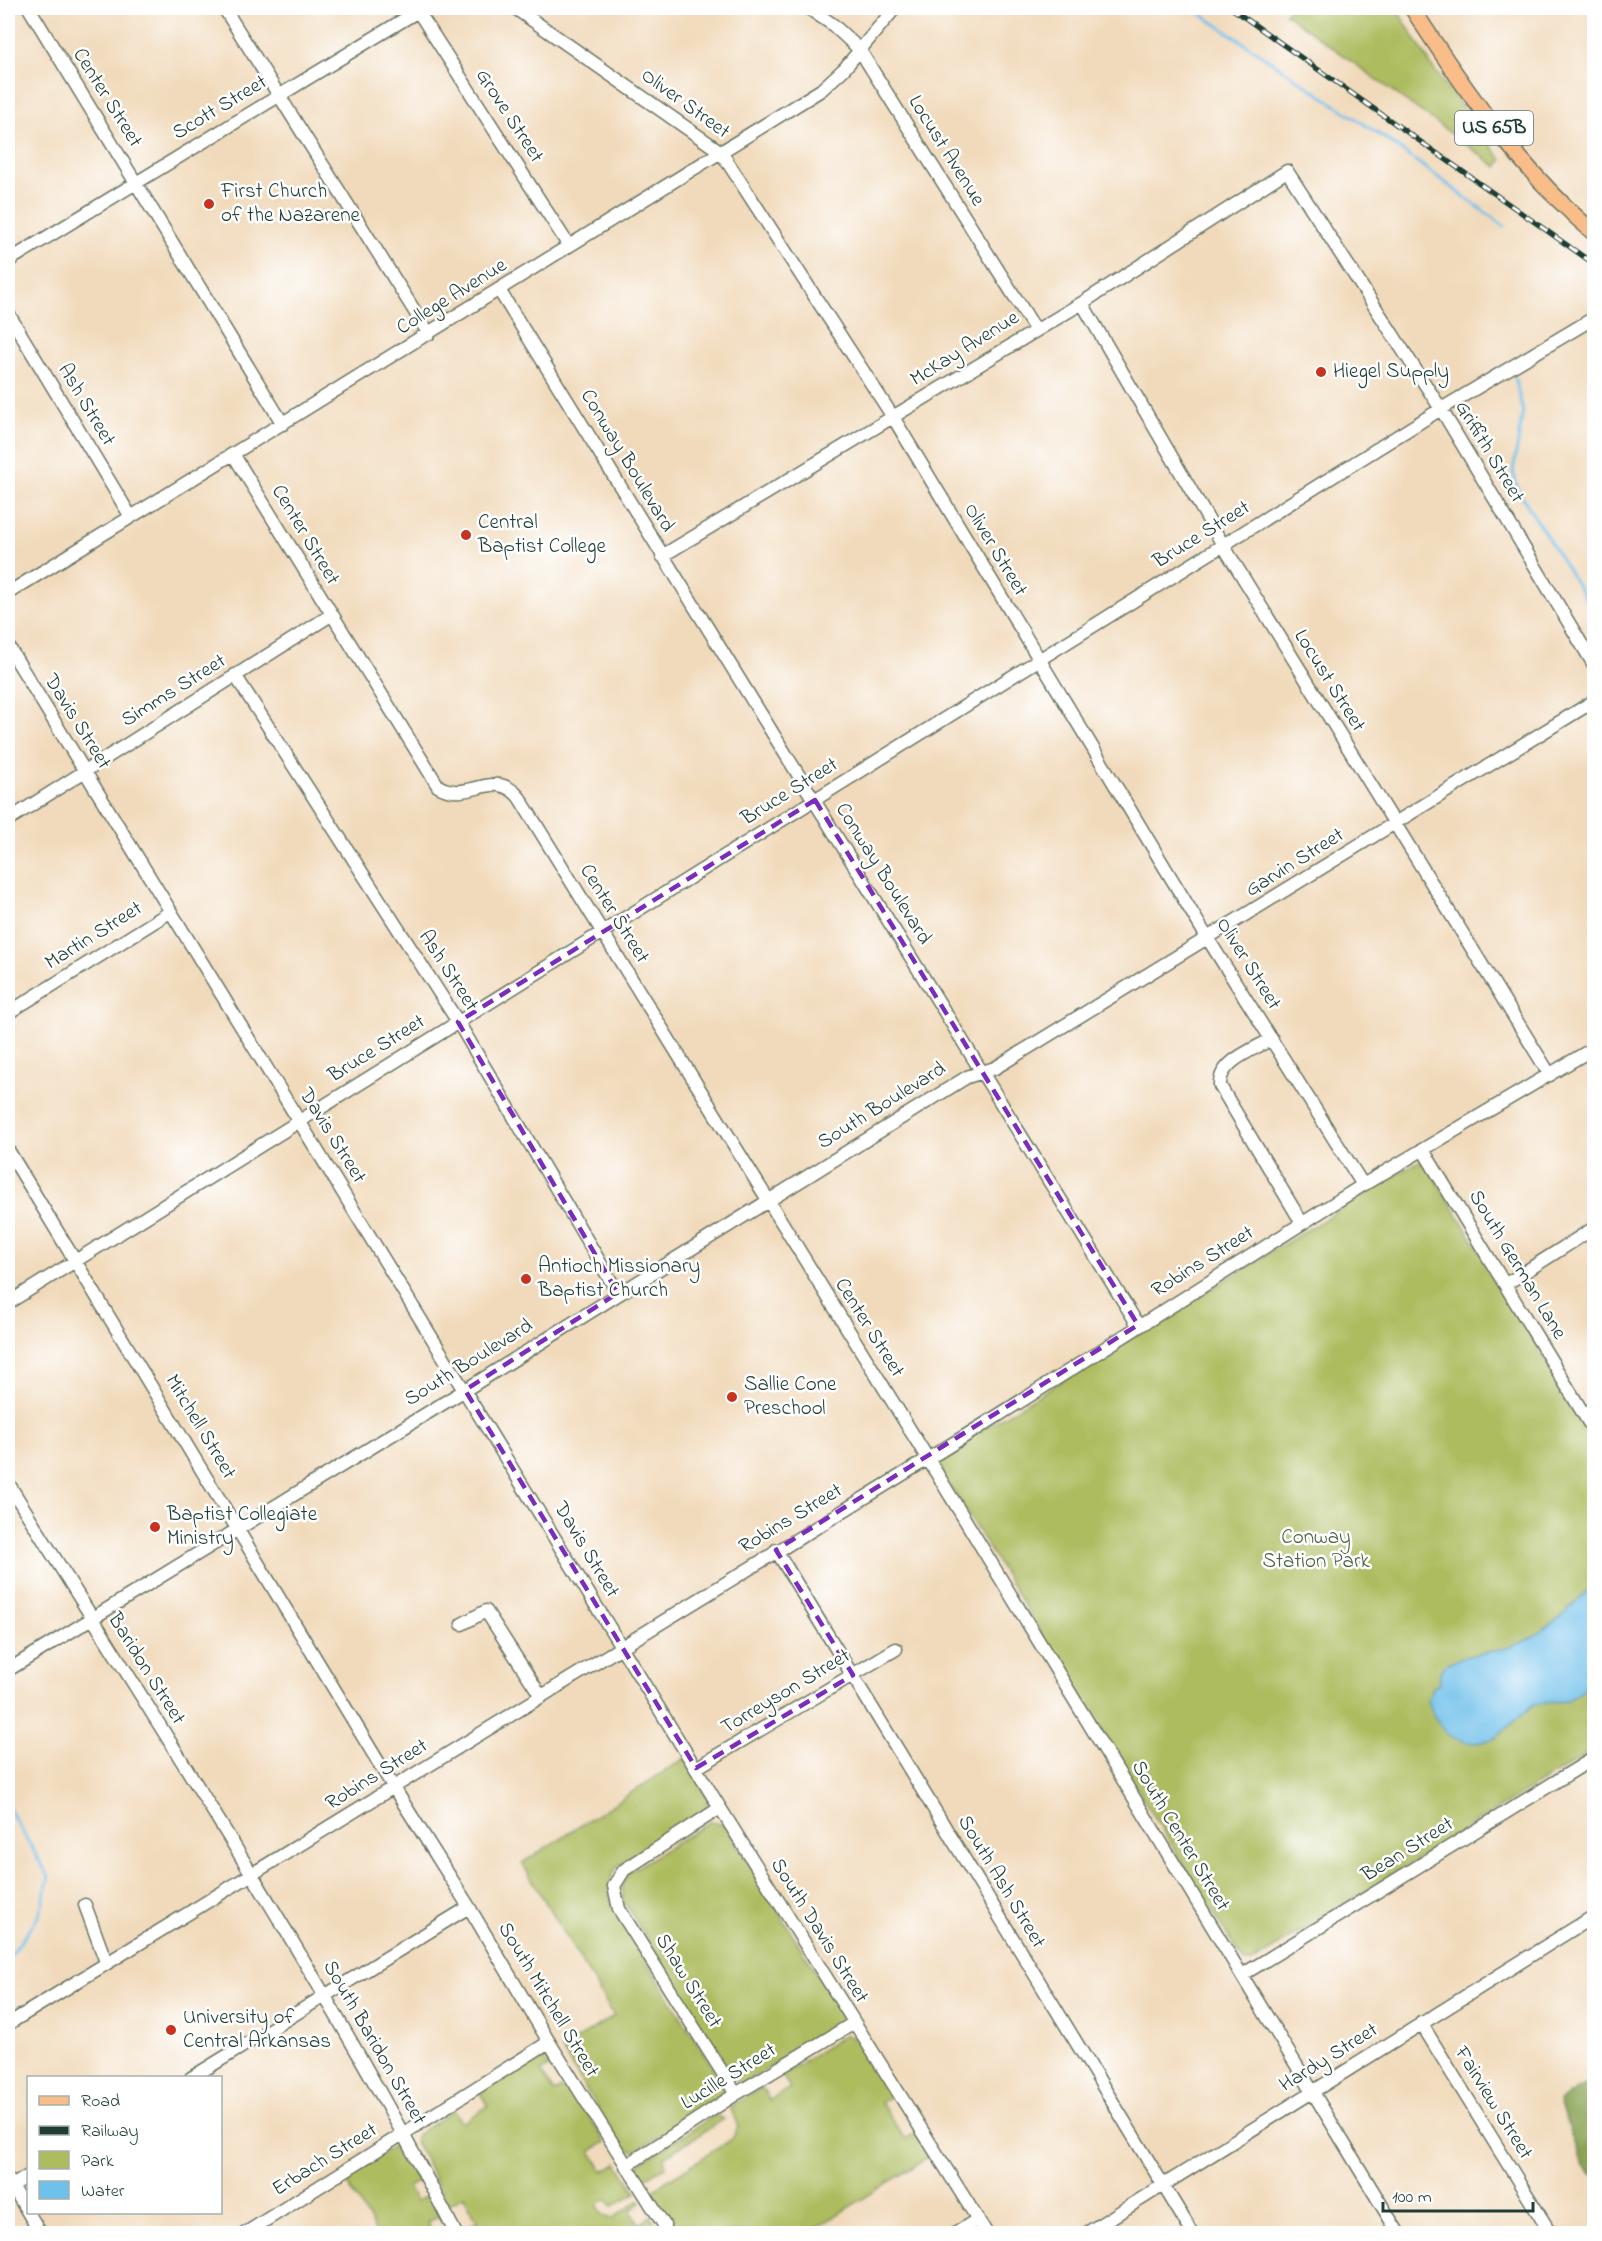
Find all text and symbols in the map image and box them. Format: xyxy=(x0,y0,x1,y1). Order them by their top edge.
street label: Center Street xyxy=(64,42,150,154)
street label: Oliver Street xyxy=(634,61,736,147)
street label: Grove Street xyxy=(467,63,551,169)
street label: Scott Street xyxy=(167,68,273,148)
street label: Locust Avenue xyxy=(900,90,992,213)
road number: US 65B xyxy=(1455,111,1533,145)
place label: First Church of the Nazarene xyxy=(220,177,361,231)
marker: First Church of the Nazarene xyxy=(202,197,216,211)
street label: College Avenue xyxy=(391,251,515,345)
street label: McKay Avenue xyxy=(905,303,1027,396)
place label: Hiegel Supply xyxy=(1333,357,1449,389)
street label: Ash Street xyxy=(50,358,122,452)
marker: Hiegel Supply xyxy=(1314,365,1328,379)
street label: Conway Boulevard xyxy=(571,384,682,540)
street label: Griffith Street xyxy=(1447,395,1531,509)
street label: Center Street xyxy=(263,479,347,591)
street label: Bruce Street xyxy=(1147,493,1256,577)
street label: Oliver Street xyxy=(955,498,1035,602)
place label: Central Baptist College xyxy=(477,508,606,564)
marker: Central Baptist College xyxy=(459,528,473,542)
street label: Locust Street xyxy=(1286,624,1372,738)
street label: Simms Street xyxy=(116,647,232,735)
street label: Davis Street xyxy=(35,668,118,776)
street label: Bruce Street xyxy=(735,750,844,834)
street label: Conway Boulevard xyxy=(826,797,939,952)
street label: Garvin Street xyxy=(1240,821,1350,905)
street label: Center Street xyxy=(571,858,657,970)
street label: Martin Street xyxy=(39,894,149,978)
street label: Oliver Street xyxy=(1208,912,1288,1016)
street label: Ash Street xyxy=(410,924,486,1018)
street label: Bruce Street xyxy=(322,1007,431,1091)
street label: South Boulevard xyxy=(812,1054,952,1157)
street label: Davis Street xyxy=(290,1082,373,1190)
street label: South German Lane xyxy=(1460,1184,1574,1346)
street label: Robins Street xyxy=(1146,1219,1260,1305)
place label: Antioch Missionary Baptist Church xyxy=(537,1252,700,1306)
marker: Antioch Missionary Baptist Church xyxy=(519,1272,533,1286)
street label: Center Street xyxy=(826,1272,912,1384)
street label: South Boulevard xyxy=(399,1311,539,1414)
street label: Mitchell Street xyxy=(157,1369,243,1485)
place label: Sallie Cone Preschool xyxy=(744,1370,837,1424)
marker: Sallie Cone Preschool xyxy=(725,1390,739,1404)
street label: Robins Street xyxy=(734,1476,848,1562)
street label: Davis Street xyxy=(545,1495,627,1604)
place label: Baptist Collegiate Ministry xyxy=(166,1500,318,1556)
marker: Baptist Collegiate Ministry xyxy=(148,1520,162,1534)
park label: Conway Station Park xyxy=(1262,1523,1370,1577)
street label: Baridon Street xyxy=(99,1606,192,1731)
street label: Torreyson Street xyxy=(716,1641,857,1744)
street label: Robins Street xyxy=(320,1732,434,1818)
street label: South Center Street xyxy=(1123,1755,1237,1917)
street label: South Ash Street xyxy=(949,1810,1053,1954)
street label: Bean Street xyxy=(1355,1810,1460,1891)
street label: South Davis Street xyxy=(762,1853,876,2009)
street label: South Mitchell Street xyxy=(490,1917,606,2083)
street label: Shaw Street xyxy=(647,1928,729,2034)
street label: South Baridon Street xyxy=(315,1955,433,2131)
place label: University of Central Arkansas xyxy=(183,2003,331,2057)
street label: Hardy Street xyxy=(1274,2016,1385,2102)
marker: University of Central Arkansas xyxy=(164,2023,178,2037)
street label: Lucille Street xyxy=(675,2036,783,2118)
street label: Fairview Street xyxy=(1446,2040,1540,2165)
legend xyxy=(27,2076,222,2214)
text: Road xyxy=(81,2089,120,2115)
street label: Erbach Street xyxy=(267,2116,383,2204)
text: Railway xyxy=(81,2119,138,2145)
text: Park xyxy=(81,2149,114,2175)
scale bar xyxy=(1383,2175,1533,2213)
text: Water xyxy=(81,2179,125,2205)
text: 100 m xyxy=(1392,2185,1432,2211)

